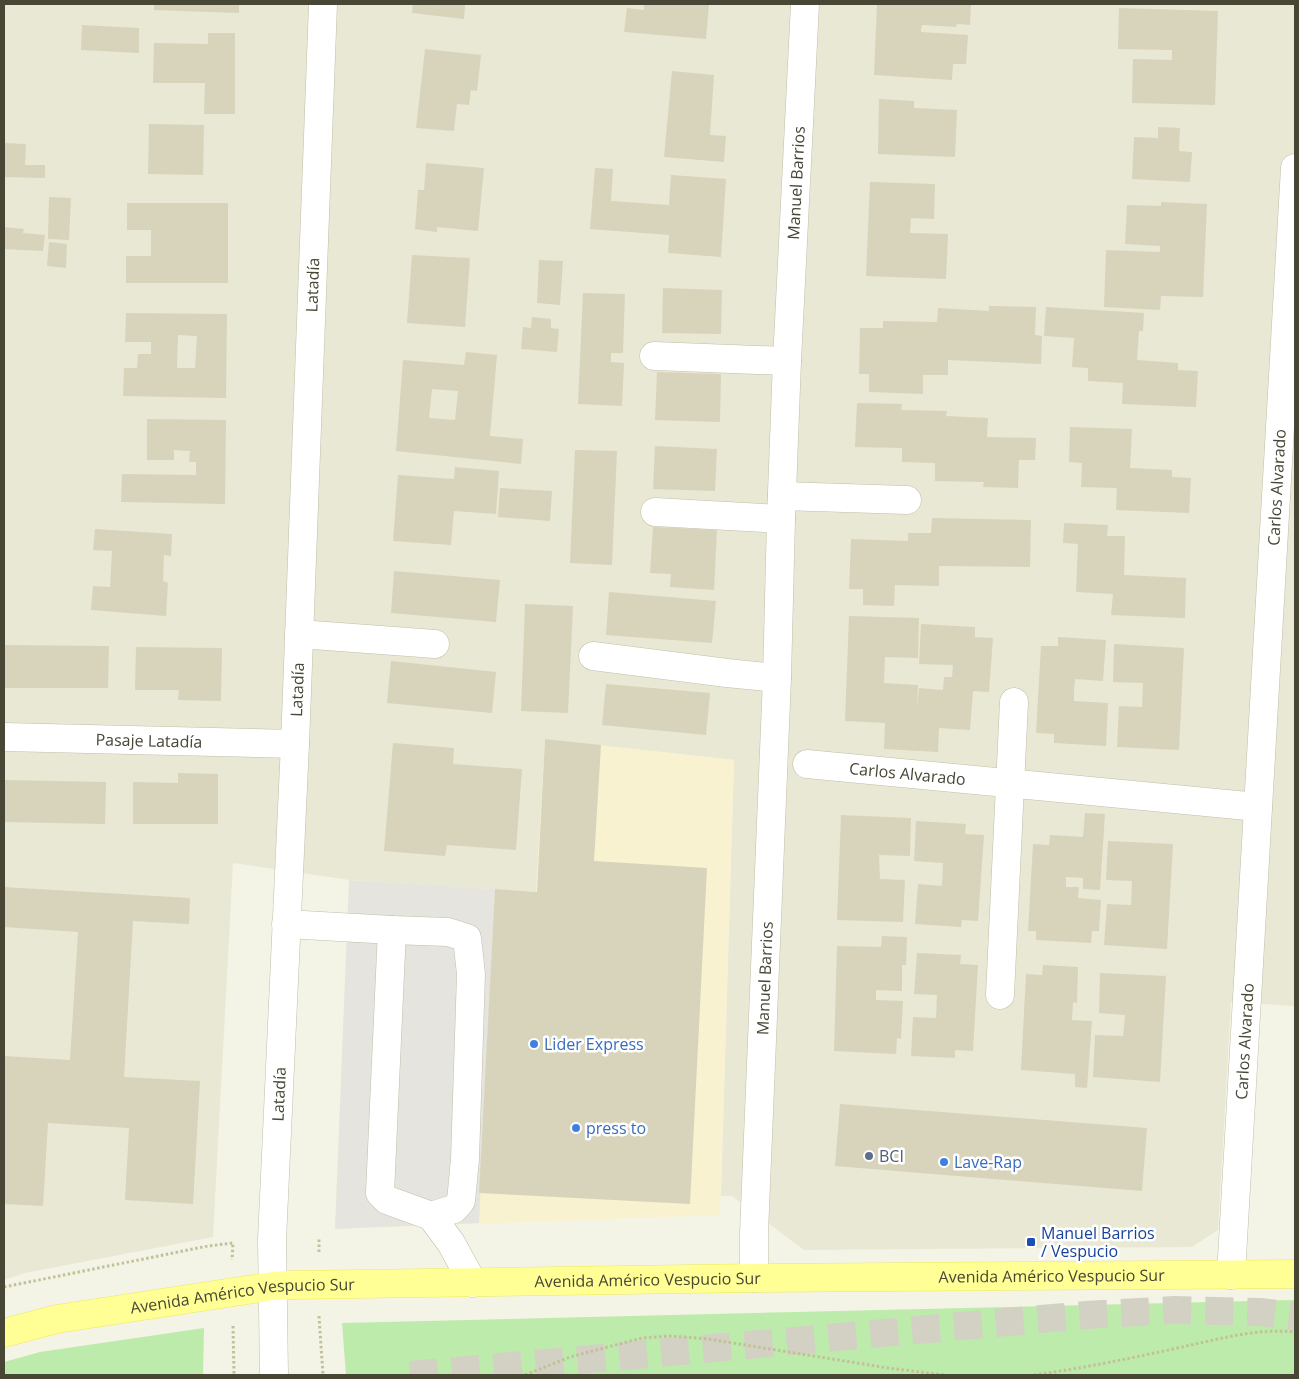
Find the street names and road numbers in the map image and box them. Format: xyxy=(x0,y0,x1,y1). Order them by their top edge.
street label: Manuel Barrios xyxy=(782,126,810,240)
street label: Latadía xyxy=(300,257,324,313)
street label: Carlos Alvarado xyxy=(1262,428,1291,546)
street label: Latadía xyxy=(285,662,309,717)
street label: Pasaje Latadía xyxy=(95,728,203,753)
street label: Carlos Alvarado xyxy=(848,757,967,790)
street label: Manuel Barrios xyxy=(751,921,778,1035)
street label: Carlos Alvarado xyxy=(1230,982,1259,1100)
street label: Latadía xyxy=(267,1066,291,1122)
street label: Avenida Américo Vespucio Sur xyxy=(938,1264,1165,1288)
street label: Avenida Américo Vespucio Sur xyxy=(534,1267,761,1292)
street label: Avenida Américo Vespucio Sur xyxy=(129,1273,355,1319)

